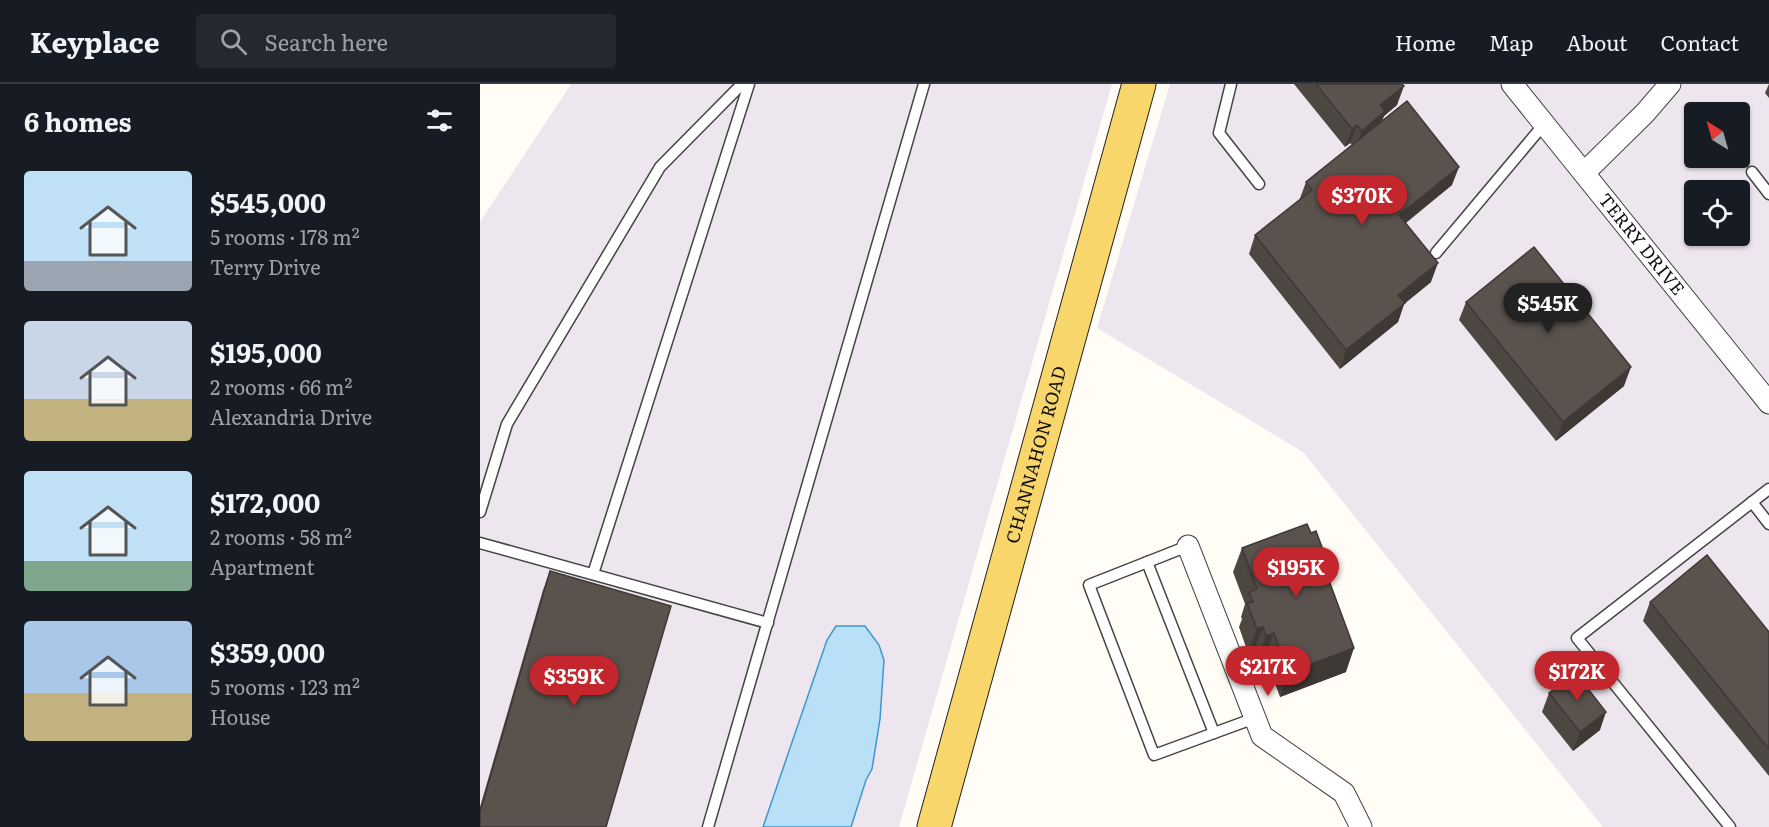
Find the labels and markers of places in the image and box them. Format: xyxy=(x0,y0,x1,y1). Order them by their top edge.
pin: $370K xyxy=(1320,175,1404,226)
pin: $545K xyxy=(1506,283,1590,334)
pin: $195K xyxy=(1254,547,1338,598)
pin: $217K xyxy=(1226,646,1310,697)
pin: $172K xyxy=(1535,651,1619,702)
pin: $359K xyxy=(532,656,616,707)

